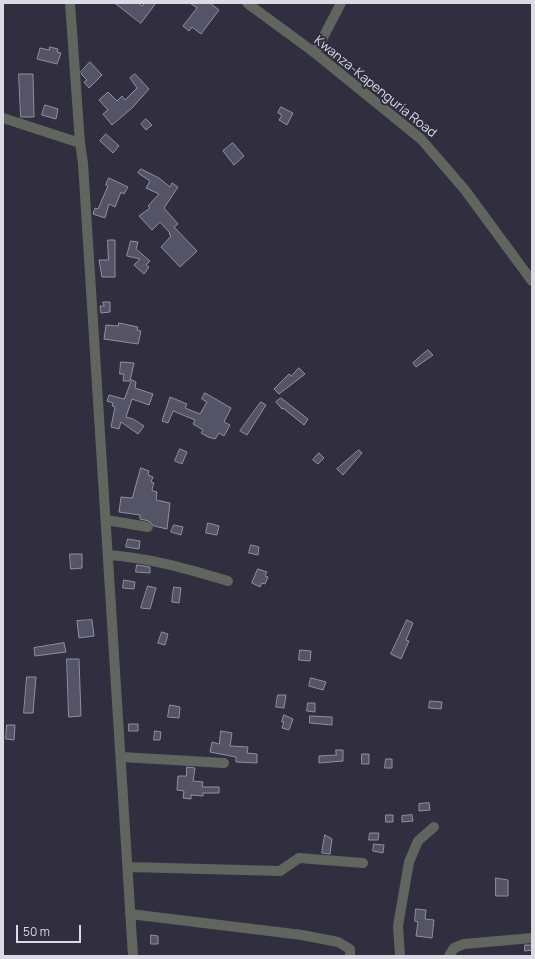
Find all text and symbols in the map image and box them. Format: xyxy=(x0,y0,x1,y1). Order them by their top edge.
street label: Kwanza-Kapenguria Road xyxy=(311,33,439,141)
scale bar xyxy=(18,917,83,943)
text: 50 m xyxy=(23,923,50,940)

